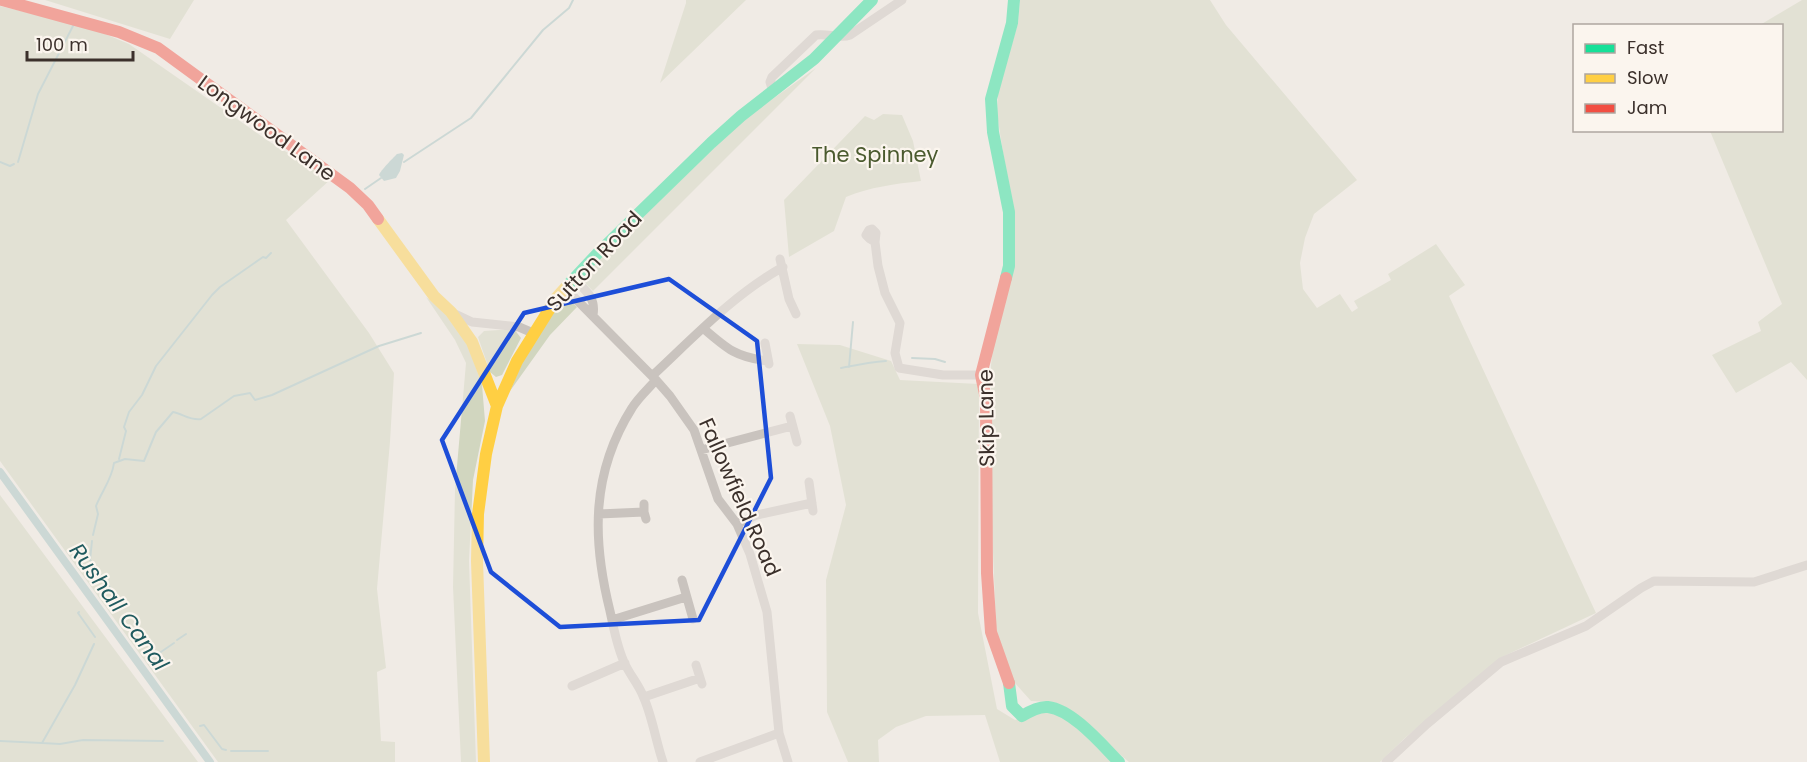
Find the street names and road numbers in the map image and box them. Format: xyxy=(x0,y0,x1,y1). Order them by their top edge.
street label: Longwood Lane xyxy=(192,68,342,188)
street label: Sutton Road xyxy=(540,204,648,318)
street label: Skip Lane xyxy=(971,369,1001,467)
street label: Fallowfield Road xyxy=(692,413,788,581)

